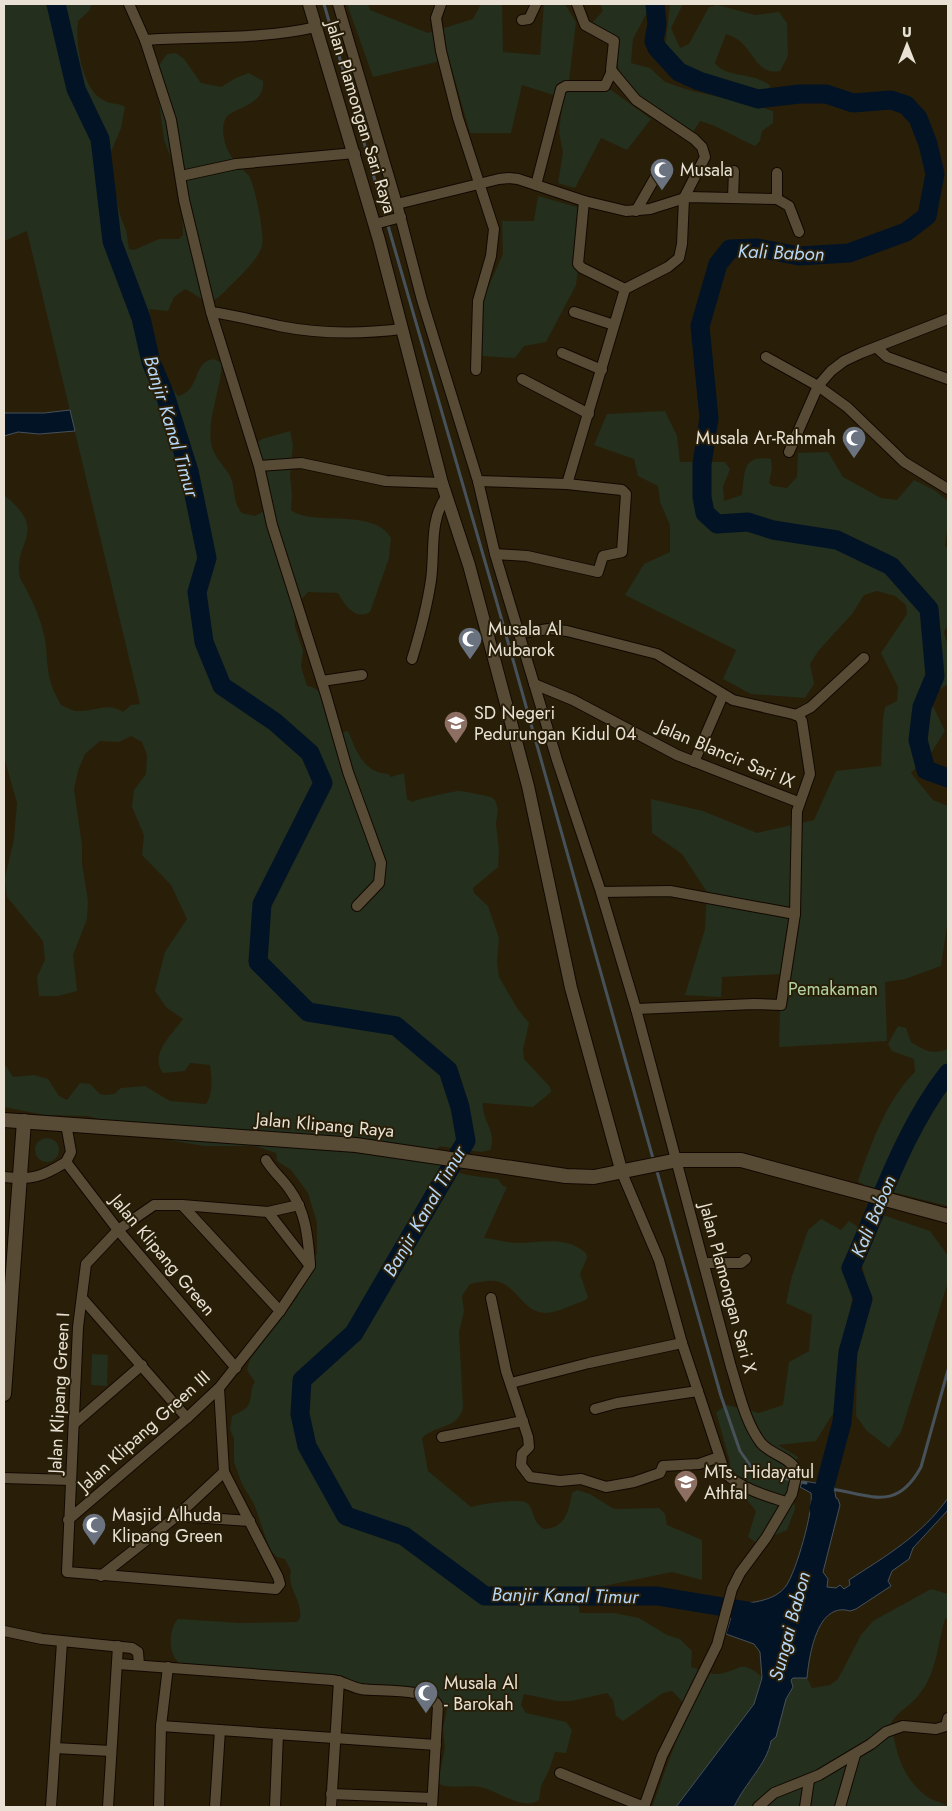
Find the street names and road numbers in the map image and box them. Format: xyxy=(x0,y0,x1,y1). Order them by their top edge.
street label: Jalan Plamongan Sari Raya xyxy=(319,15,403,217)
street label: Jalan Blancir Sari IX xyxy=(651,713,799,795)
street label: Jalan Klipang Raya xyxy=(253,1106,395,1144)
street label: Jalan Klipang Green xyxy=(103,1187,222,1321)
street label: Jalan Plamongan Sari X xyxy=(692,1198,763,1376)
street label: Jalan Klipang Green I xyxy=(42,1312,76,1476)
street label: Jalan Klipang Green III xyxy=(71,1364,216,1499)

